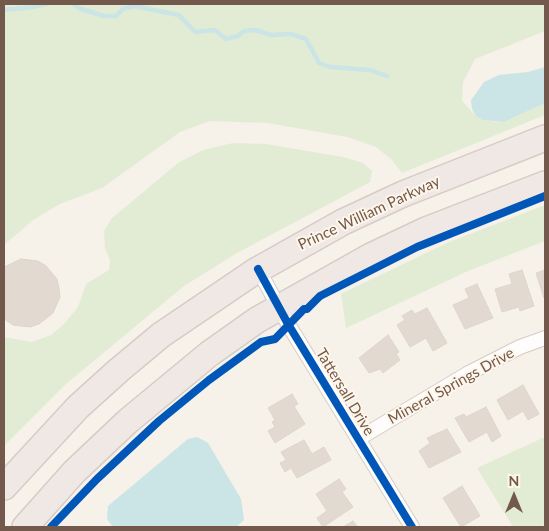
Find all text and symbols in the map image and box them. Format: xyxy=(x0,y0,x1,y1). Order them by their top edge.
street label: Prince William Parkway xyxy=(295,172,443,254)
street label: Mineral Springs Drive xyxy=(385,344,517,428)
street label: Tattersall Drive xyxy=(312,345,378,439)
north arrow xyxy=(489,471,539,521)
text: N xyxy=(509,472,519,489)

